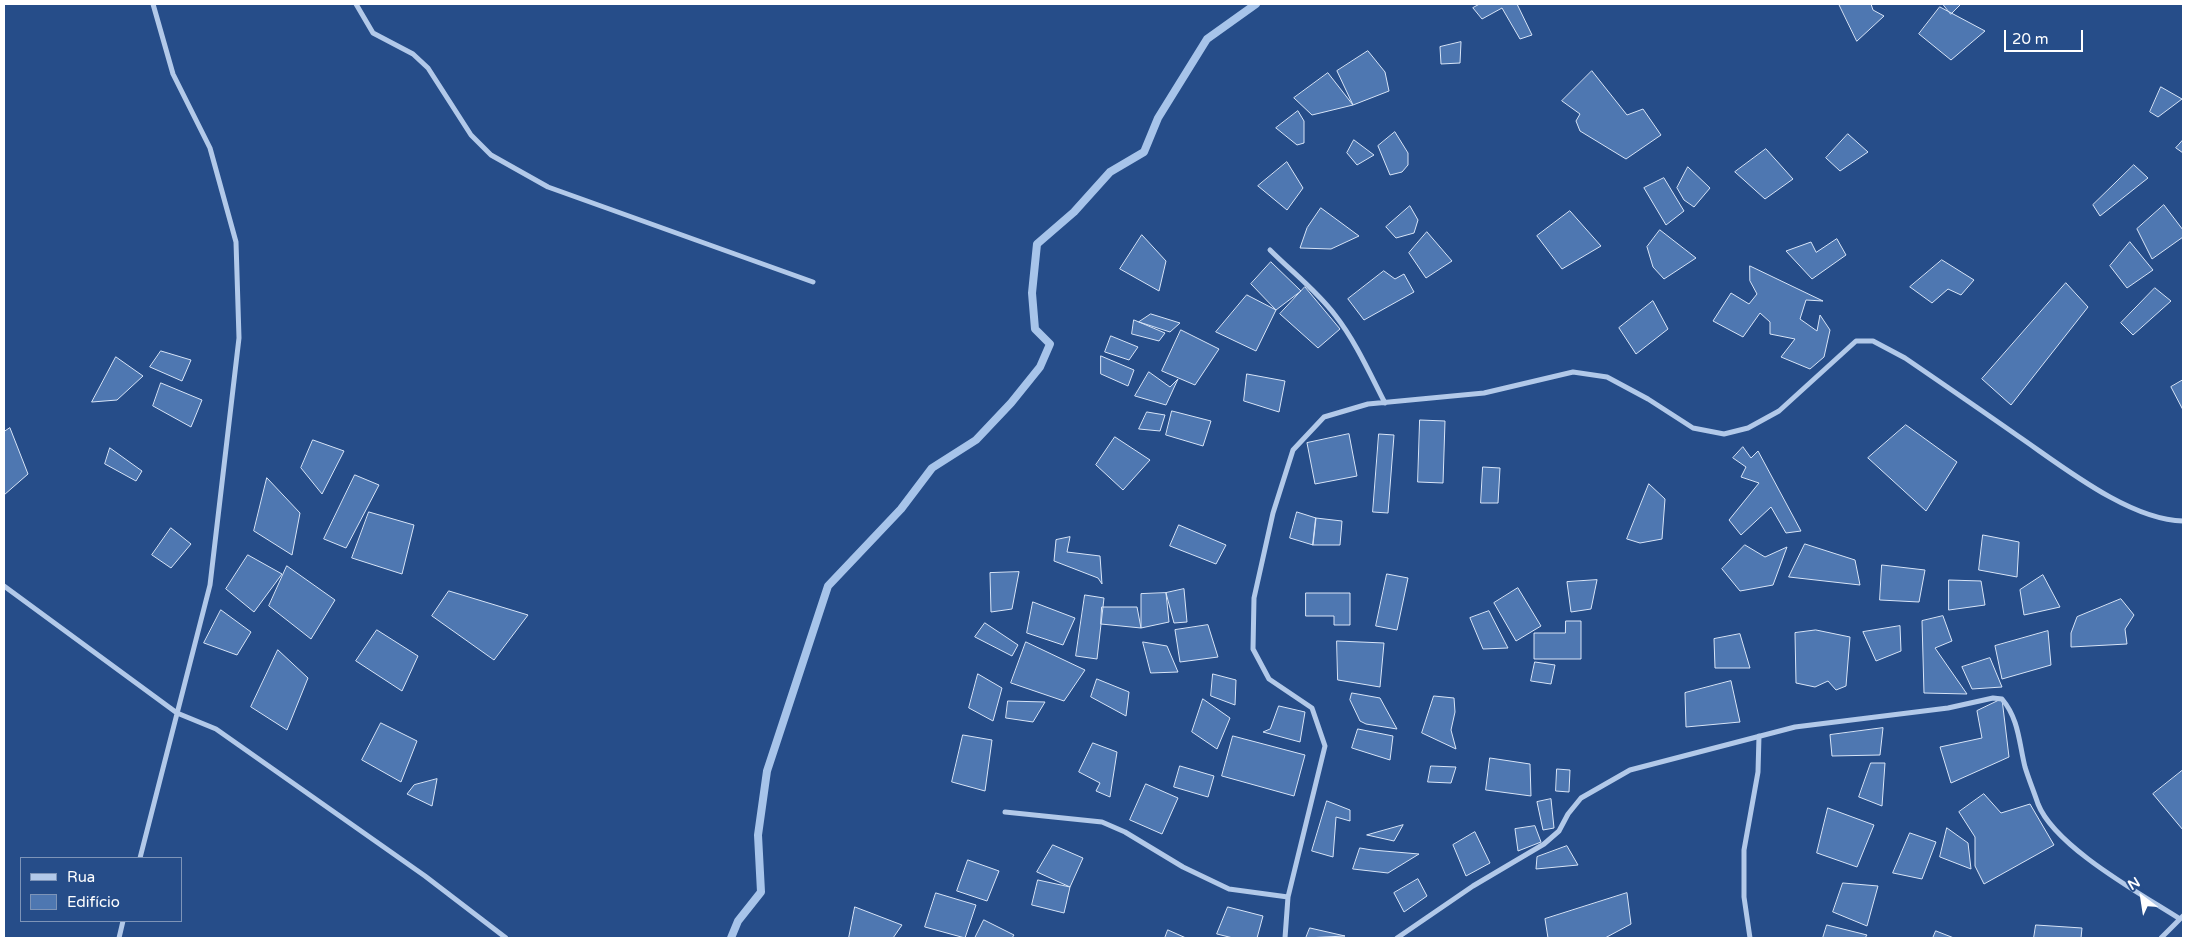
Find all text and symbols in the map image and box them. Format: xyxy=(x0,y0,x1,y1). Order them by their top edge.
scale bar xyxy=(2007,20,2086,52)
text: 20 m xyxy=(2012,30,2049,48)
legend xyxy=(20,857,182,922)
text: Rua xyxy=(67,868,95,886)
north arrow xyxy=(2117,872,2167,922)
text: N xyxy=(2125,874,2143,894)
text: Edifício xyxy=(67,893,120,911)

